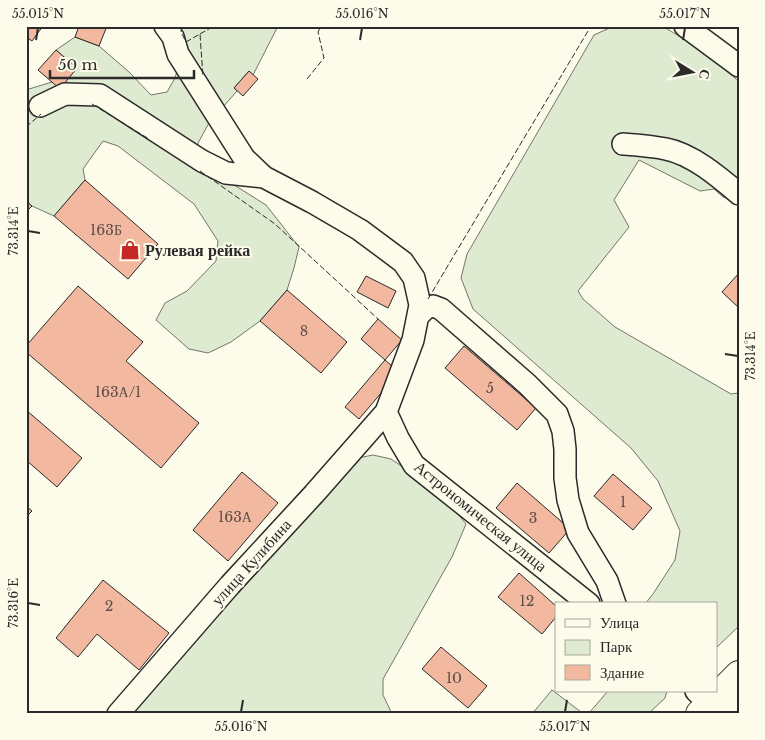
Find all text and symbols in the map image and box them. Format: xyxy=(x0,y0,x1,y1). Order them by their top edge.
text: 55.015°N xyxy=(12,6,64,21)
text: 55.016°N xyxy=(335,6,389,21)
text: 55.017°N xyxy=(659,6,711,21)
scale bar xyxy=(50,48,194,80)
north arrow xyxy=(668,48,718,98)
text: 50 m xyxy=(58,55,98,74)
text: С xyxy=(695,68,715,81)
text: 73.314°E xyxy=(6,206,21,256)
house number: 163Б xyxy=(90,221,122,239)
shop icon: Рулевая рейка xyxy=(119,239,141,261)
place label: Рулевая рейка xyxy=(145,240,250,260)
house number: 8 xyxy=(300,322,308,340)
text: 73.314°E xyxy=(743,331,758,381)
house number: 5 xyxy=(486,379,494,397)
house number: 163А/1 xyxy=(95,383,141,401)
street label: Астрономическая улица xyxy=(411,456,551,576)
house number: 1 xyxy=(620,493,626,511)
house number: 163А xyxy=(218,508,253,526)
house number: 3 xyxy=(529,509,537,527)
street label: улица Кулибина xyxy=(207,515,295,609)
text: 73.316°E xyxy=(6,578,21,628)
house number: 12 xyxy=(520,592,534,610)
house number: 2 xyxy=(105,597,113,615)
legend xyxy=(555,602,718,692)
text: Улица xyxy=(600,613,639,632)
text: Парк xyxy=(600,637,633,656)
text: Здание xyxy=(600,663,644,682)
house number: 10 xyxy=(446,669,462,687)
text: 55.016°N xyxy=(214,719,268,734)
text: 55.017°N xyxy=(539,719,591,734)

